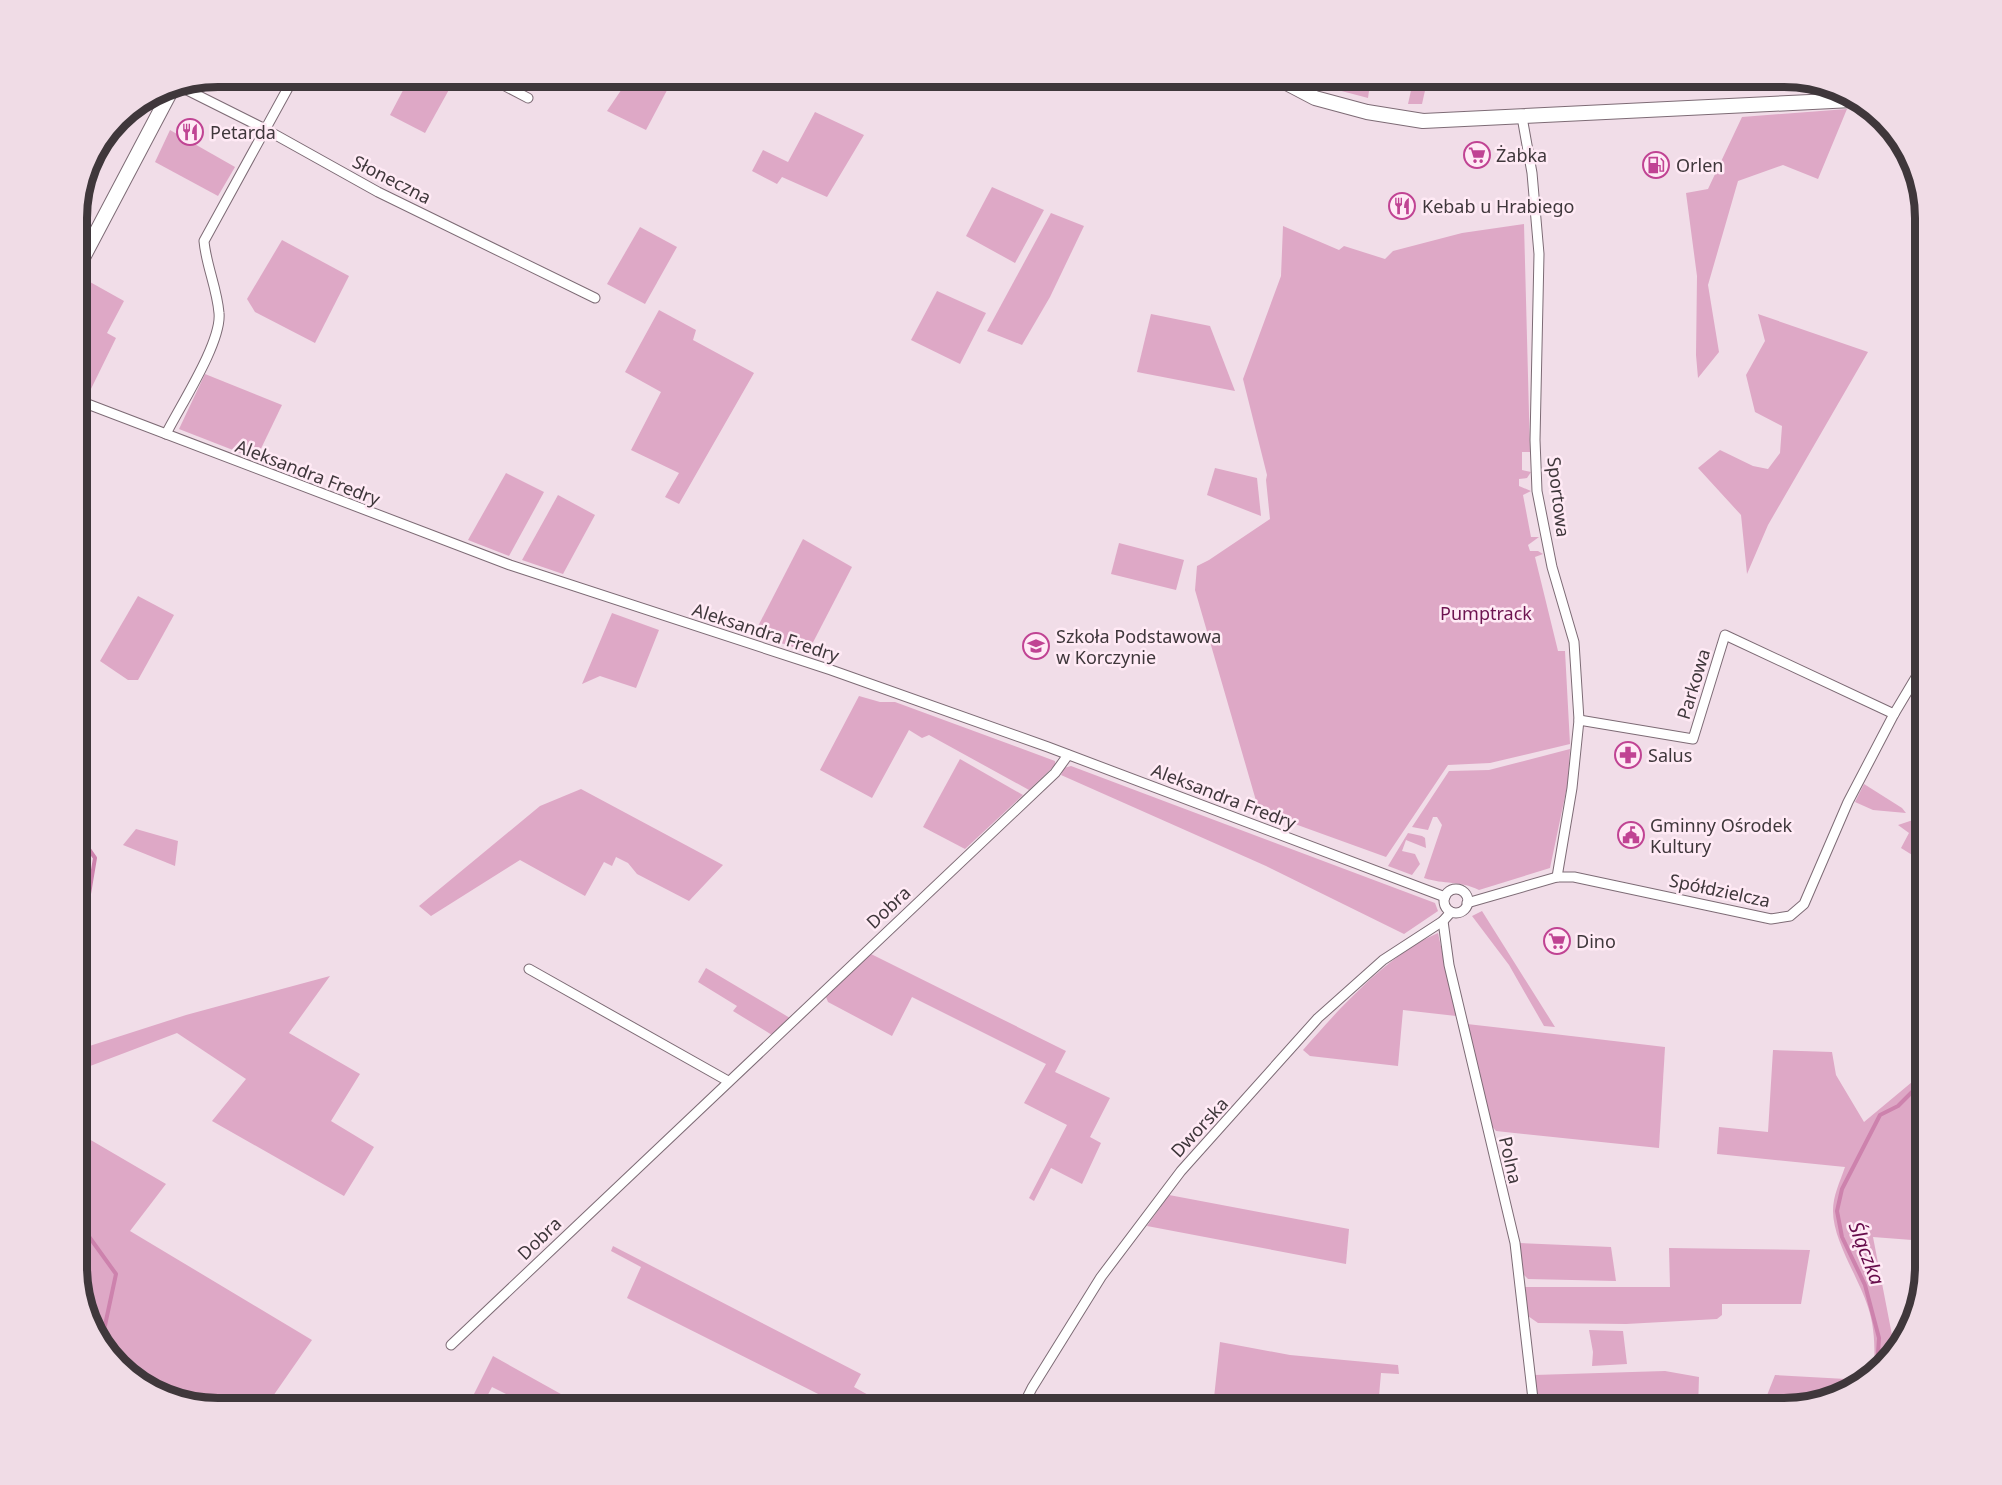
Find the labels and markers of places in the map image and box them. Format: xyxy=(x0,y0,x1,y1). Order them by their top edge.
restaurant icon: Petarda xyxy=(175,117,205,147)
place label: Petarda xyxy=(210,120,276,144)
supermarket icon: Żabka xyxy=(1462,140,1492,170)
place label: Żabka xyxy=(1496,143,1547,167)
fuel station icon: Orlen xyxy=(1641,150,1671,180)
place label: Orlen xyxy=(1676,153,1723,177)
restaurant icon: Kebab u Hrabiego xyxy=(1387,191,1417,221)
place label: Kebab u Hrabiego xyxy=(1422,194,1574,218)
place label: Szkoła Podstawowa w Korczynie xyxy=(1056,624,1221,669)
school or university icon: Szkoła Podstawowa w Korczynie xyxy=(1021,631,1051,661)
pharmacy icon: Salus xyxy=(1613,740,1643,770)
place label: Salus xyxy=(1648,743,1692,767)
place label: Gminny Ośrodek Kultury xyxy=(1650,813,1793,858)
public building icon: Gminny Ośrodek Kultury xyxy=(1616,820,1646,850)
supermarket icon: Dino xyxy=(1542,926,1572,956)
place label: Dino xyxy=(1576,929,1616,953)

